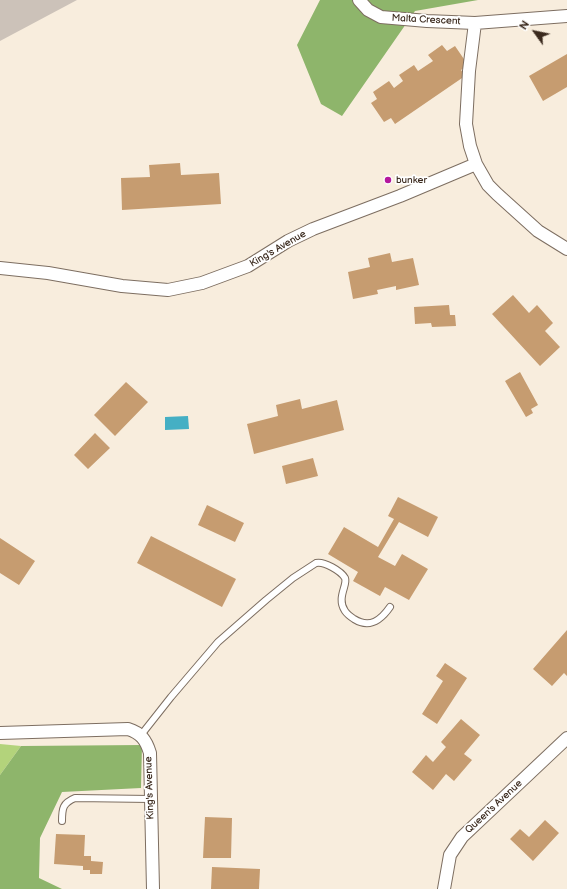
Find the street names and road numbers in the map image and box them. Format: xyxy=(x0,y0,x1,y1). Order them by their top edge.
street label: Malta Crescent xyxy=(391,12,461,28)
street label: King's Avenue xyxy=(248,228,308,270)
street label: King's Avenue xyxy=(143,756,157,820)
street label: Queen's Avenue xyxy=(463,778,525,836)

